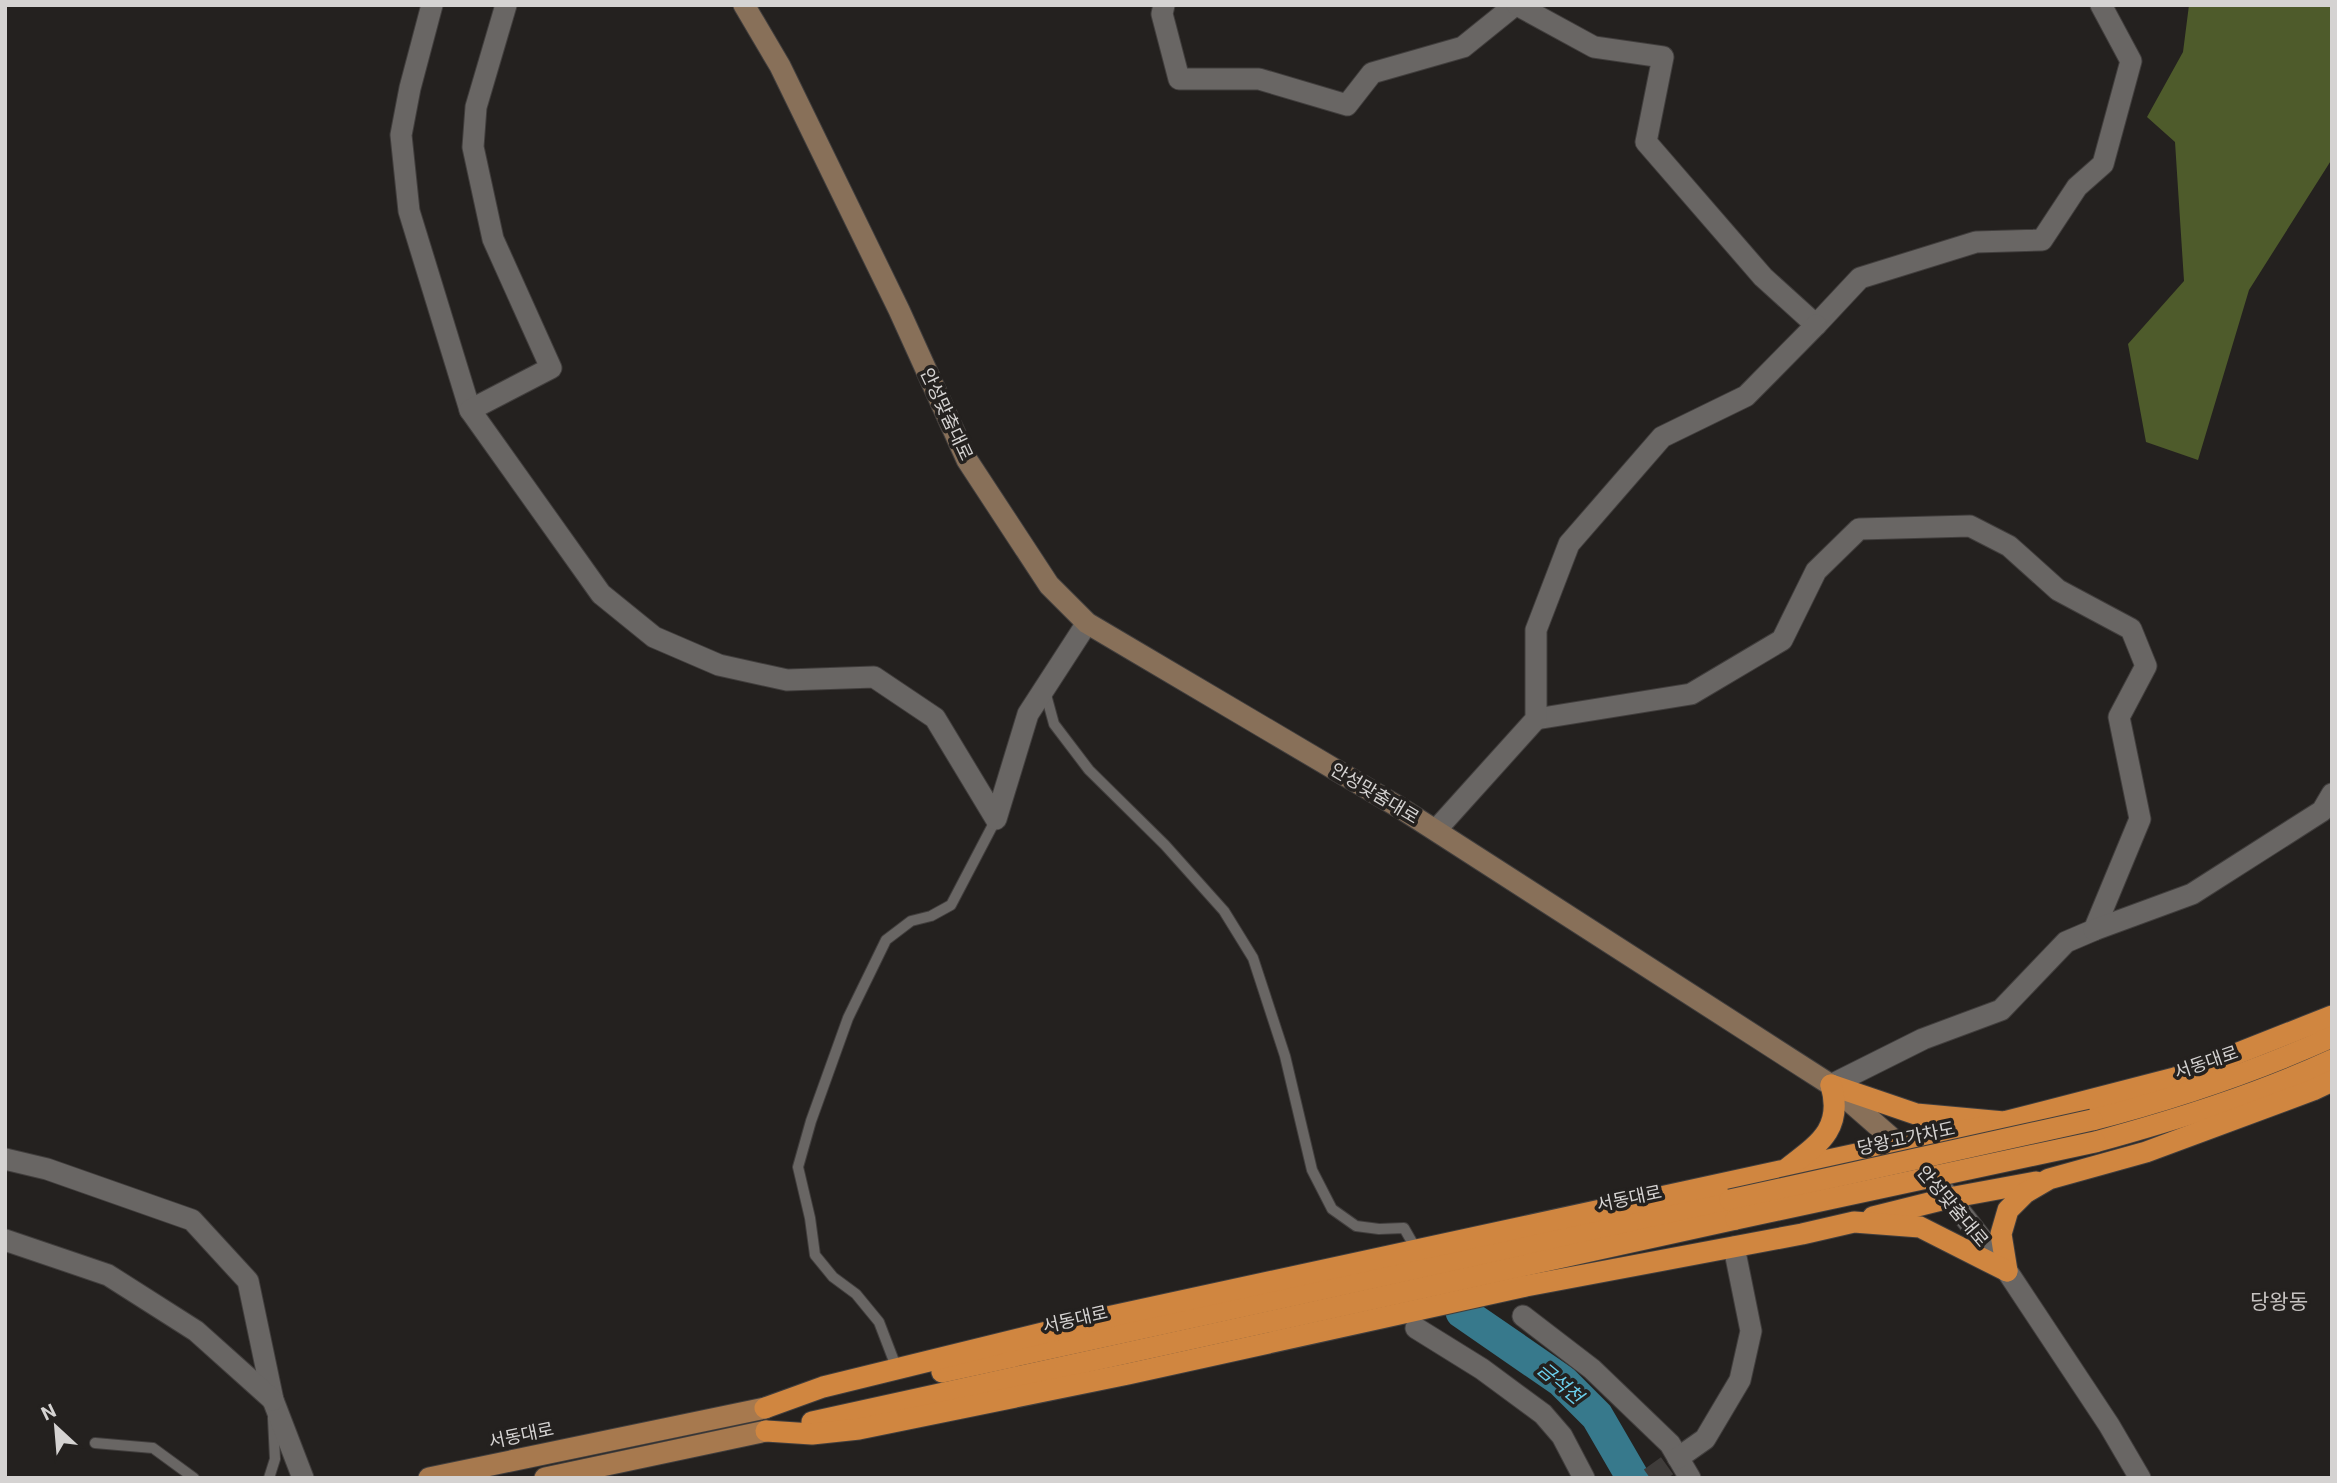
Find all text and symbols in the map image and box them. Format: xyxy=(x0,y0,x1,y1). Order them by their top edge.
street label: 안성맞춤대로 xyxy=(916,365,978,463)
street label: 안성맞춤대로 xyxy=(1327,758,1423,828)
street label: 서동대로 xyxy=(2171,1041,2241,1083)
street label: 당왕고가차도 xyxy=(1855,1117,1957,1159)
street label: 안성맞춤대로 xyxy=(1913,1161,1993,1251)
street label: 서동대로 xyxy=(1594,1181,1664,1215)
district label: 당왕동 xyxy=(2250,1290,2308,1314)
street label: 서동대로 xyxy=(1040,1301,1110,1337)
water label: 금석천 xyxy=(1533,1357,1589,1410)
north arrow xyxy=(21,1392,91,1462)
text: N xyxy=(38,1399,60,1425)
street label: 서동대로 xyxy=(486,1418,556,1452)

